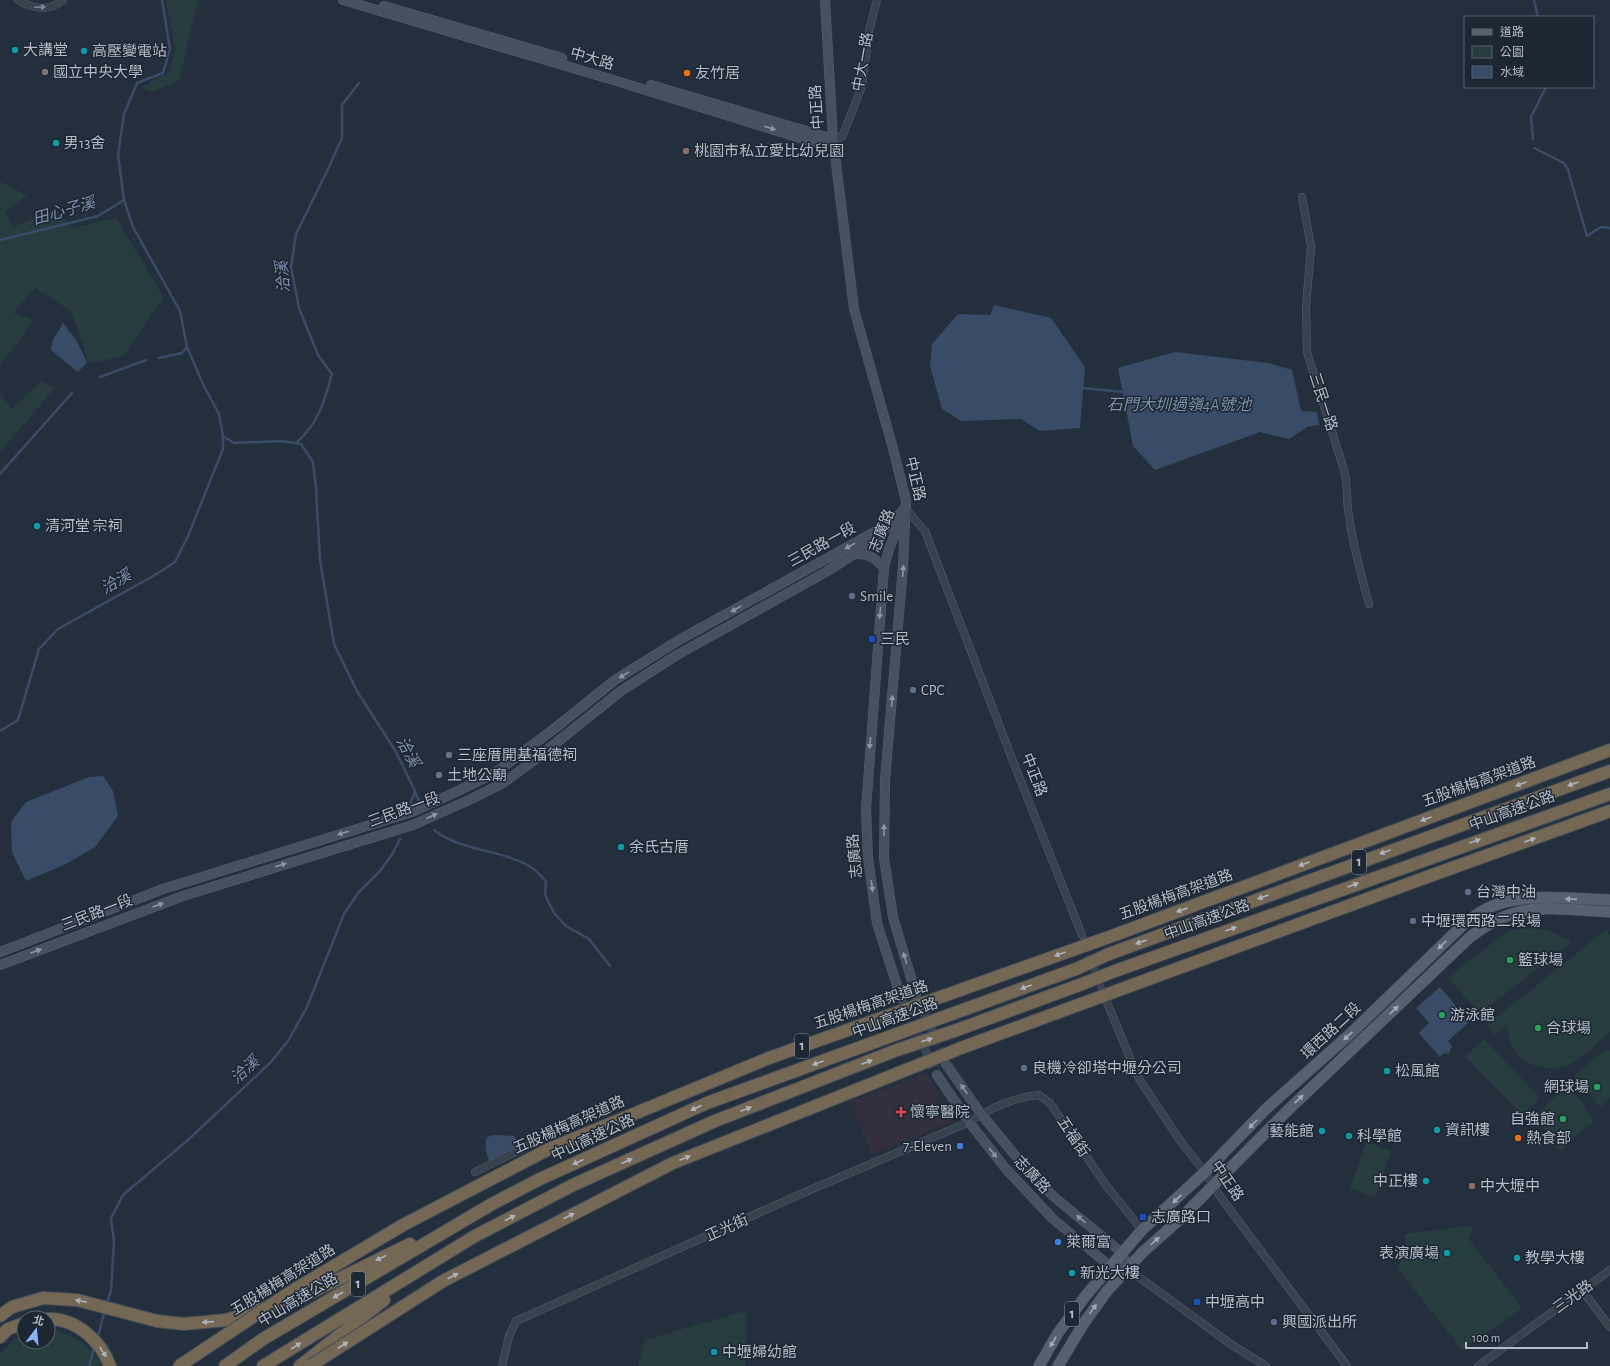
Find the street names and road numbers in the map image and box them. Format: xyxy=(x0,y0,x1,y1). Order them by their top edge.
street label: 中大一路 xyxy=(849,31,876,93)
street label: 中大路 xyxy=(568,45,616,72)
street label: 中正路 xyxy=(807,84,826,130)
street label: 三民一路 xyxy=(1307,371,1340,433)
street label: 中正路 xyxy=(903,455,928,503)
street label: 志廣路 xyxy=(866,507,897,555)
street label: 三民路一段 xyxy=(785,519,858,570)
street label: 中正路 xyxy=(1019,751,1050,799)
street label: 五股楊梅高架道路 xyxy=(1420,753,1538,810)
street label: 中山高速公路 xyxy=(1466,787,1557,833)
street label: 三民路一段 xyxy=(366,789,442,830)
street label: 志廣路 xyxy=(845,833,864,879)
road number: 1 xyxy=(1352,850,1366,874)
street label: 五股楊梅高架道路 xyxy=(1117,866,1235,923)
street label: 三民路一段 xyxy=(59,892,135,933)
street label: 中山高速公路 xyxy=(1161,896,1252,942)
street label: 五股楊梅高架道路 xyxy=(811,977,930,1032)
street label: 中山高速公路 xyxy=(849,994,940,1040)
street label: 環西路二段 xyxy=(1298,999,1364,1062)
road number: 1 xyxy=(795,1034,809,1058)
street label: 五股楊梅高架道路 xyxy=(511,1093,627,1156)
street label: 中山高速公路 xyxy=(548,1110,637,1164)
street label: 五福街 xyxy=(1054,1114,1093,1160)
street label: 志廣路 xyxy=(1011,1153,1054,1197)
street label: 中正路 xyxy=(1208,1158,1247,1204)
street label: 正光街 xyxy=(703,1211,751,1244)
street label: 五股楊梅高架道路 xyxy=(228,1241,338,1318)
street label: 中山高速公路 xyxy=(255,1269,340,1330)
road number: 1 xyxy=(351,1272,365,1296)
street label: 三光路 xyxy=(1550,1277,1596,1316)
road number: 1 xyxy=(1065,1302,1079,1326)

